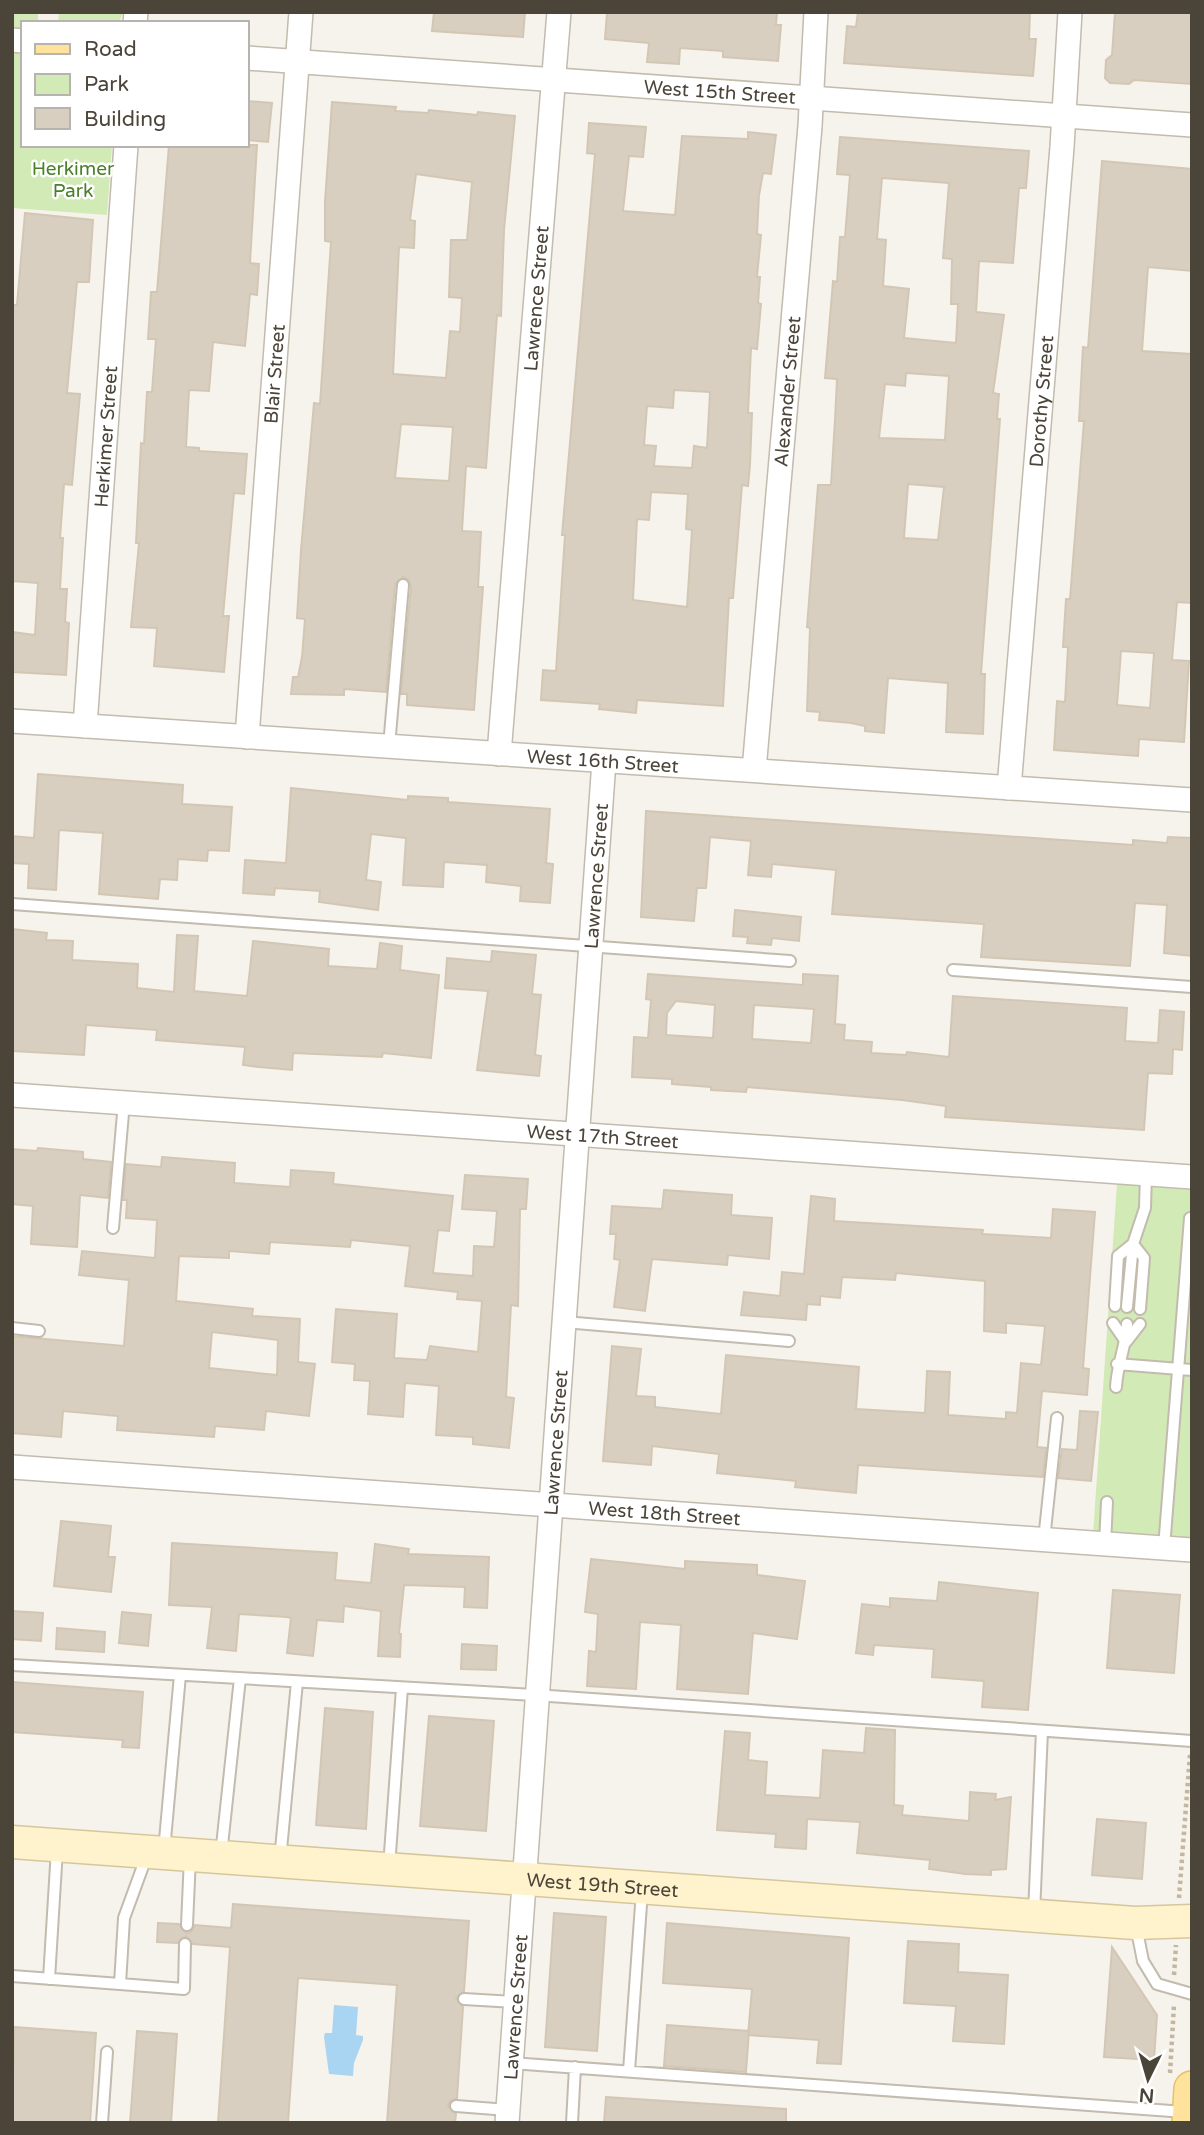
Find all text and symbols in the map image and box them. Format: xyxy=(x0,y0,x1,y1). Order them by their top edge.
legend xyxy=(21,21,248,147)
text: Road xyxy=(84,37,137,62)
text: Park xyxy=(84,72,129,97)
street label: West 15th Street xyxy=(643,76,797,109)
text: Building xyxy=(84,107,166,132)
park label: Herkimer Park xyxy=(32,158,115,202)
street label: Lawrence Street xyxy=(520,225,554,372)
street label: Alexander Street xyxy=(770,315,805,468)
street label: Blair Street xyxy=(260,324,290,425)
street label: Dorothy Street xyxy=(1026,335,1058,468)
street label: Herkimer Street xyxy=(90,365,122,508)
street label: West 16th Street xyxy=(526,745,679,778)
street label: Lawrence Street xyxy=(581,803,613,950)
street label: West 17th Street xyxy=(526,1121,679,1153)
street label: Lawrence Street xyxy=(540,1369,573,1516)
street label: West 18th Street xyxy=(588,1498,741,1530)
street label: West 19th Street xyxy=(526,1869,679,1902)
street label: Lawrence Street xyxy=(500,1934,532,2081)
north arrow xyxy=(1113,2044,1183,2114)
text: N xyxy=(1138,2083,1155,2107)

